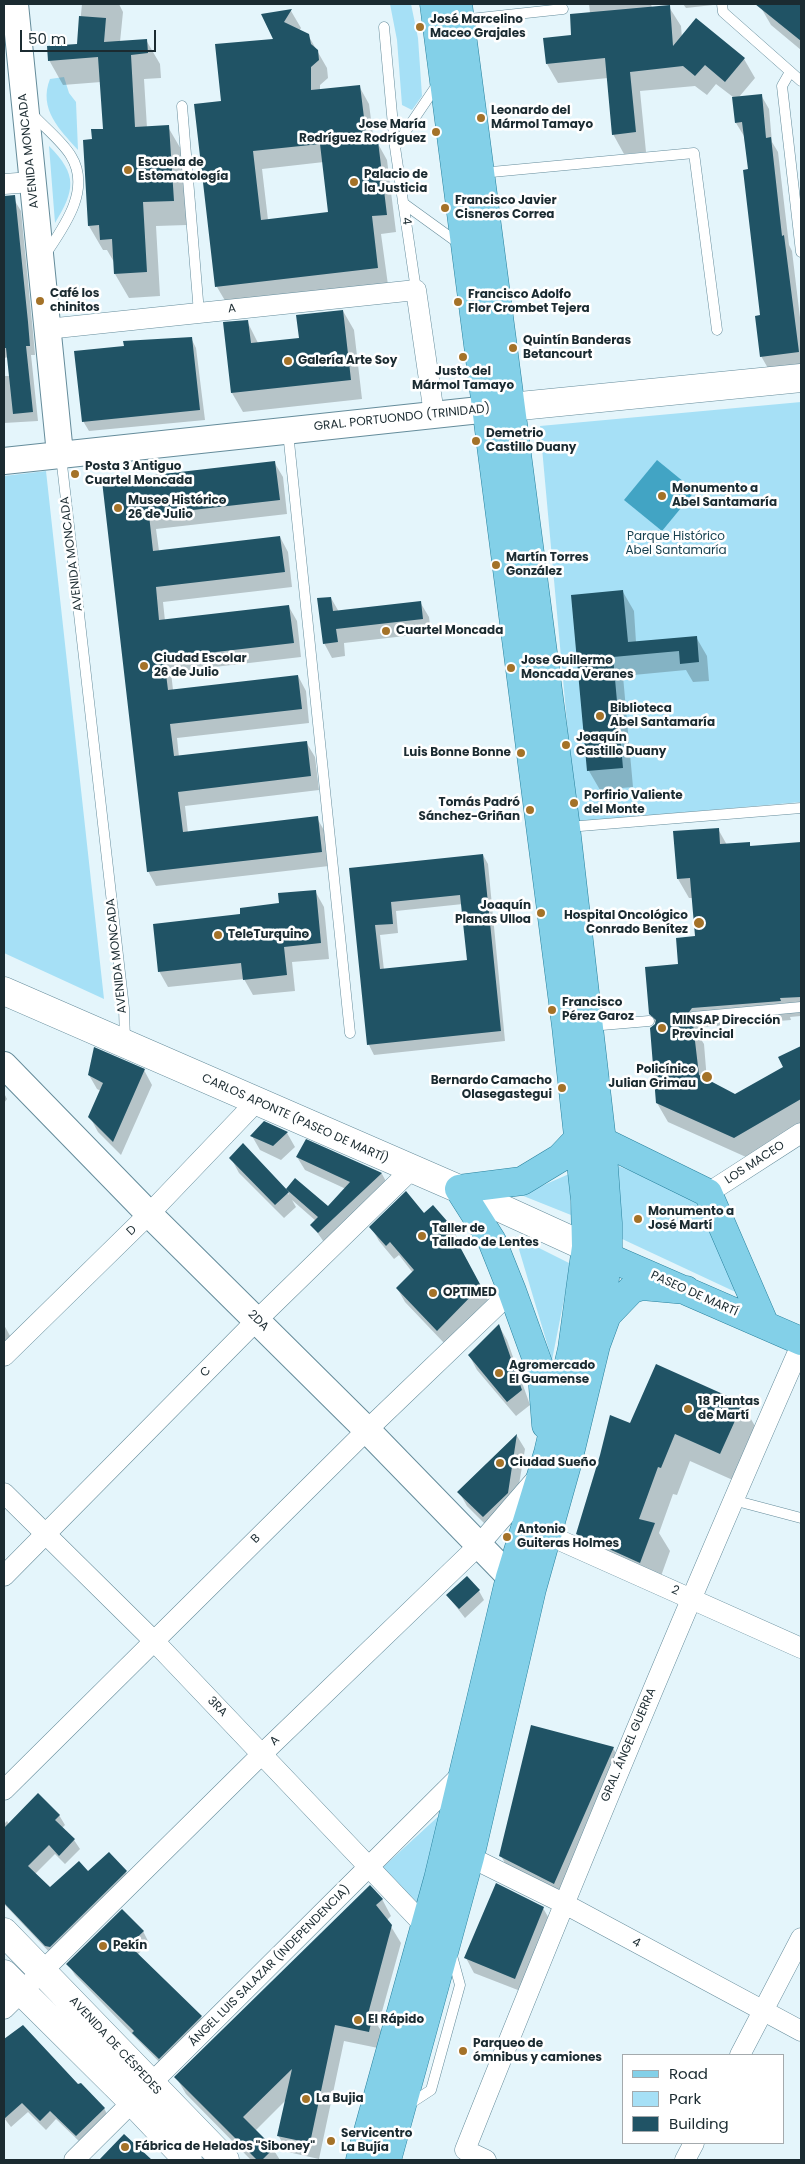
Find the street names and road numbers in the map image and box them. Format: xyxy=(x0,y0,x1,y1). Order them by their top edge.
street label: AVENIDA MONCADA xyxy=(16,93,42,209)
street label: 4 xyxy=(398,216,414,226)
street label: A xyxy=(227,301,237,317)
street label: GRAL. PORTUONDO (TRINIDAD) xyxy=(313,402,491,434)
street label: AVENIDA MONCADA xyxy=(58,496,86,612)
street label: AVENIDA MONCADA xyxy=(104,898,130,1014)
street label: CARLOS APONTE (PASEO DE MARTÍ) xyxy=(199,1071,391,1167)
street label: LOS MACEO xyxy=(723,1138,787,1188)
street label: D xyxy=(124,1223,140,1239)
street label: PASEO DE MARTÍ xyxy=(648,1268,740,1320)
street label: 2DA xyxy=(245,1308,271,1334)
street label: C xyxy=(198,1364,214,1380)
street label: B xyxy=(248,1531,264,1547)
street label: 2 xyxy=(669,1583,681,1599)
street label: GRAL. ÁNGEL GUERRA xyxy=(598,1686,660,1804)
street label: 3RA xyxy=(204,1694,230,1720)
street label: A xyxy=(267,1733,283,1749)
street label: ÁNGEL LUIS SALAZAR (INDEPENDENCIA) xyxy=(186,1882,354,2050)
street label: 4 xyxy=(629,1935,643,1951)
street label: AVENIDA DE CÉSPEDES xyxy=(66,1994,164,2098)

